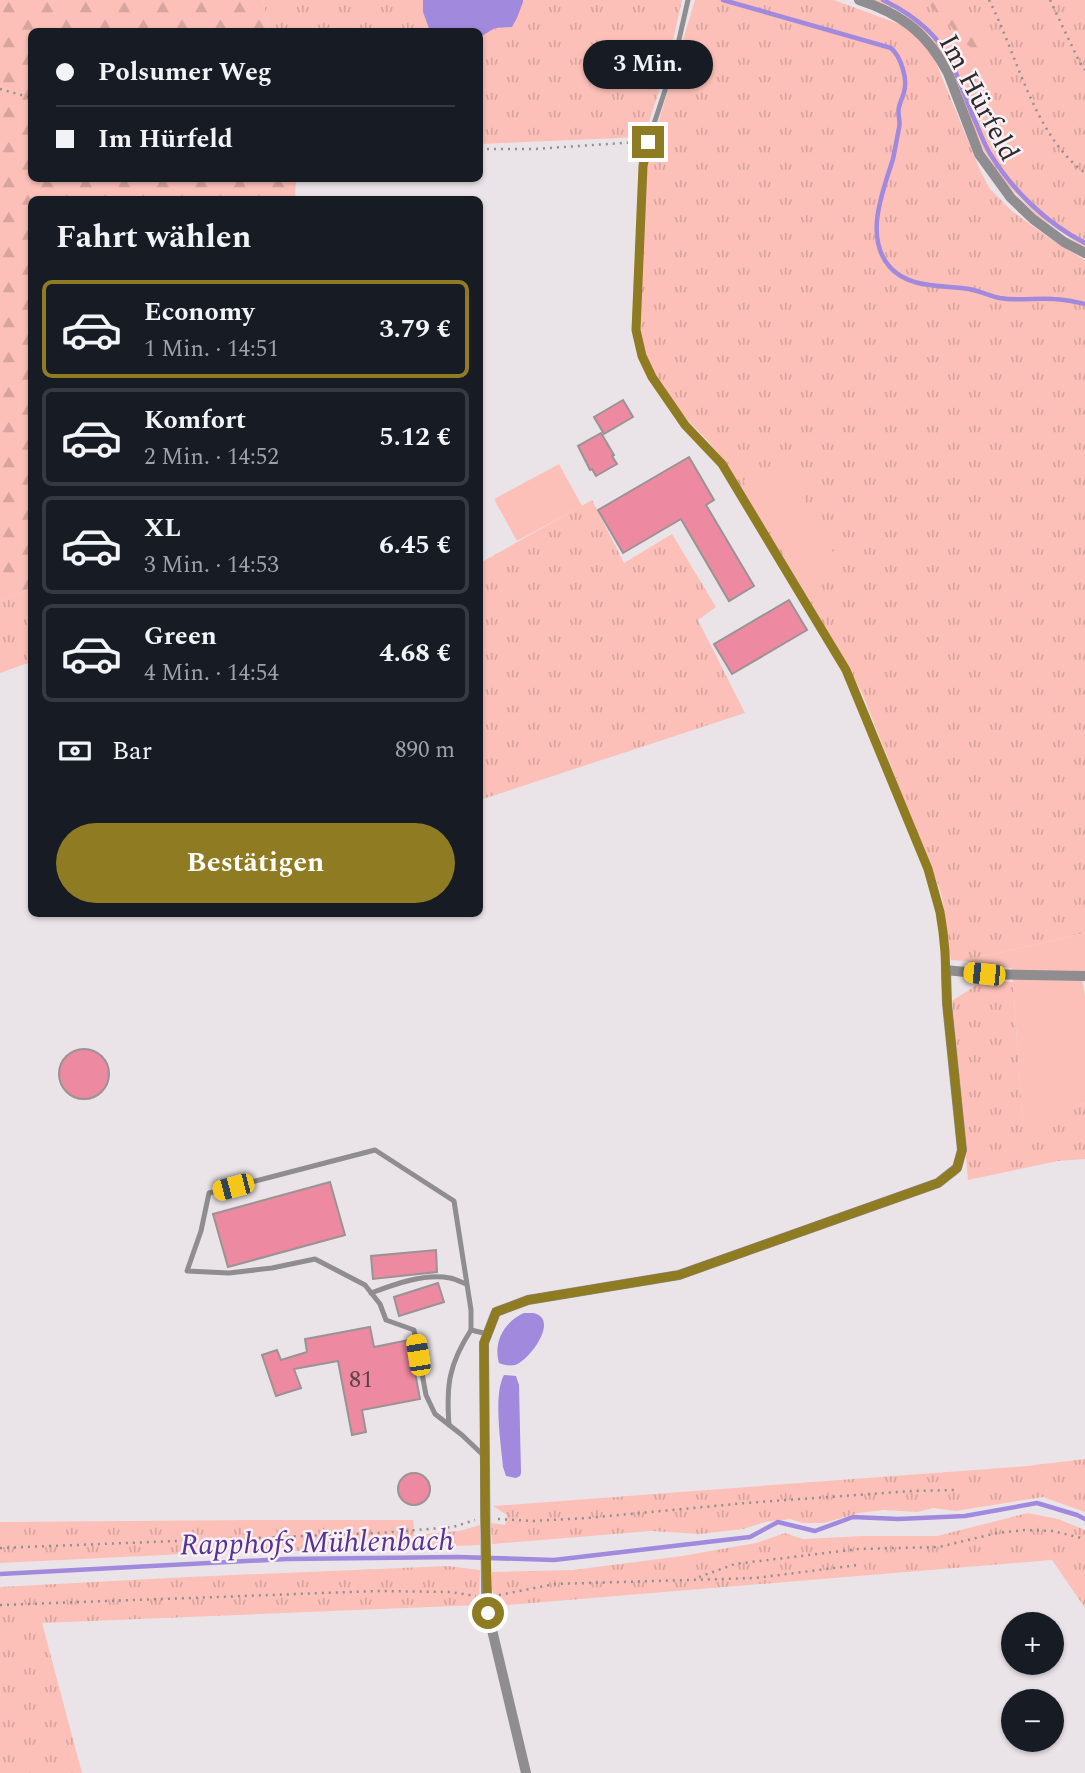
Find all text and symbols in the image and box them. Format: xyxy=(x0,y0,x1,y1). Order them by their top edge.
street label: Im Hürfeld xyxy=(927,26,1030,169)
callout: 3 Min. xyxy=(583,40,713,90)
text: 3 Min. xyxy=(613,47,683,82)
text: Polsumer Weg xyxy=(98,52,272,92)
text: Im Hürfeld xyxy=(98,119,233,159)
route end xyxy=(632,126,664,158)
text: Fahrt wählen xyxy=(56,213,251,262)
text: Economy xyxy=(144,292,254,332)
icon: car xyxy=(60,298,123,361)
text: 3.79 € xyxy=(379,309,451,349)
text: 1 Min. · 14:51 xyxy=(144,332,279,367)
text: Komfort xyxy=(144,400,246,440)
icon: car xyxy=(60,406,123,469)
text: 5.12 € xyxy=(379,417,451,457)
text: 2 Min. · 14:52 xyxy=(144,440,279,475)
text: XL xyxy=(144,508,181,548)
icon: car xyxy=(60,514,123,577)
text: 6.45 € xyxy=(379,525,451,565)
text: 3 Min. · 14:53 xyxy=(144,548,279,583)
text: Green xyxy=(144,616,217,656)
icon: car xyxy=(60,622,123,685)
text: 4.68 € xyxy=(379,633,451,673)
text: 4 Min. · 14:54 xyxy=(144,656,279,691)
text: Bar xyxy=(112,731,152,771)
icon: cash xyxy=(56,732,94,770)
text: 890 m xyxy=(395,733,455,768)
button: Bestätigen xyxy=(56,823,455,903)
car xyxy=(963,961,1006,987)
car xyxy=(210,1171,257,1203)
car xyxy=(405,1333,432,1377)
house number: 81 xyxy=(349,1362,373,1398)
water label: Rapphofs Mühlenbach xyxy=(180,1518,454,1568)
route start xyxy=(472,1597,504,1629)
map controls xyxy=(1001,1612,1064,1752)
button: + xyxy=(1001,1612,1064,1675)
button: − xyxy=(1001,1689,1064,1752)

